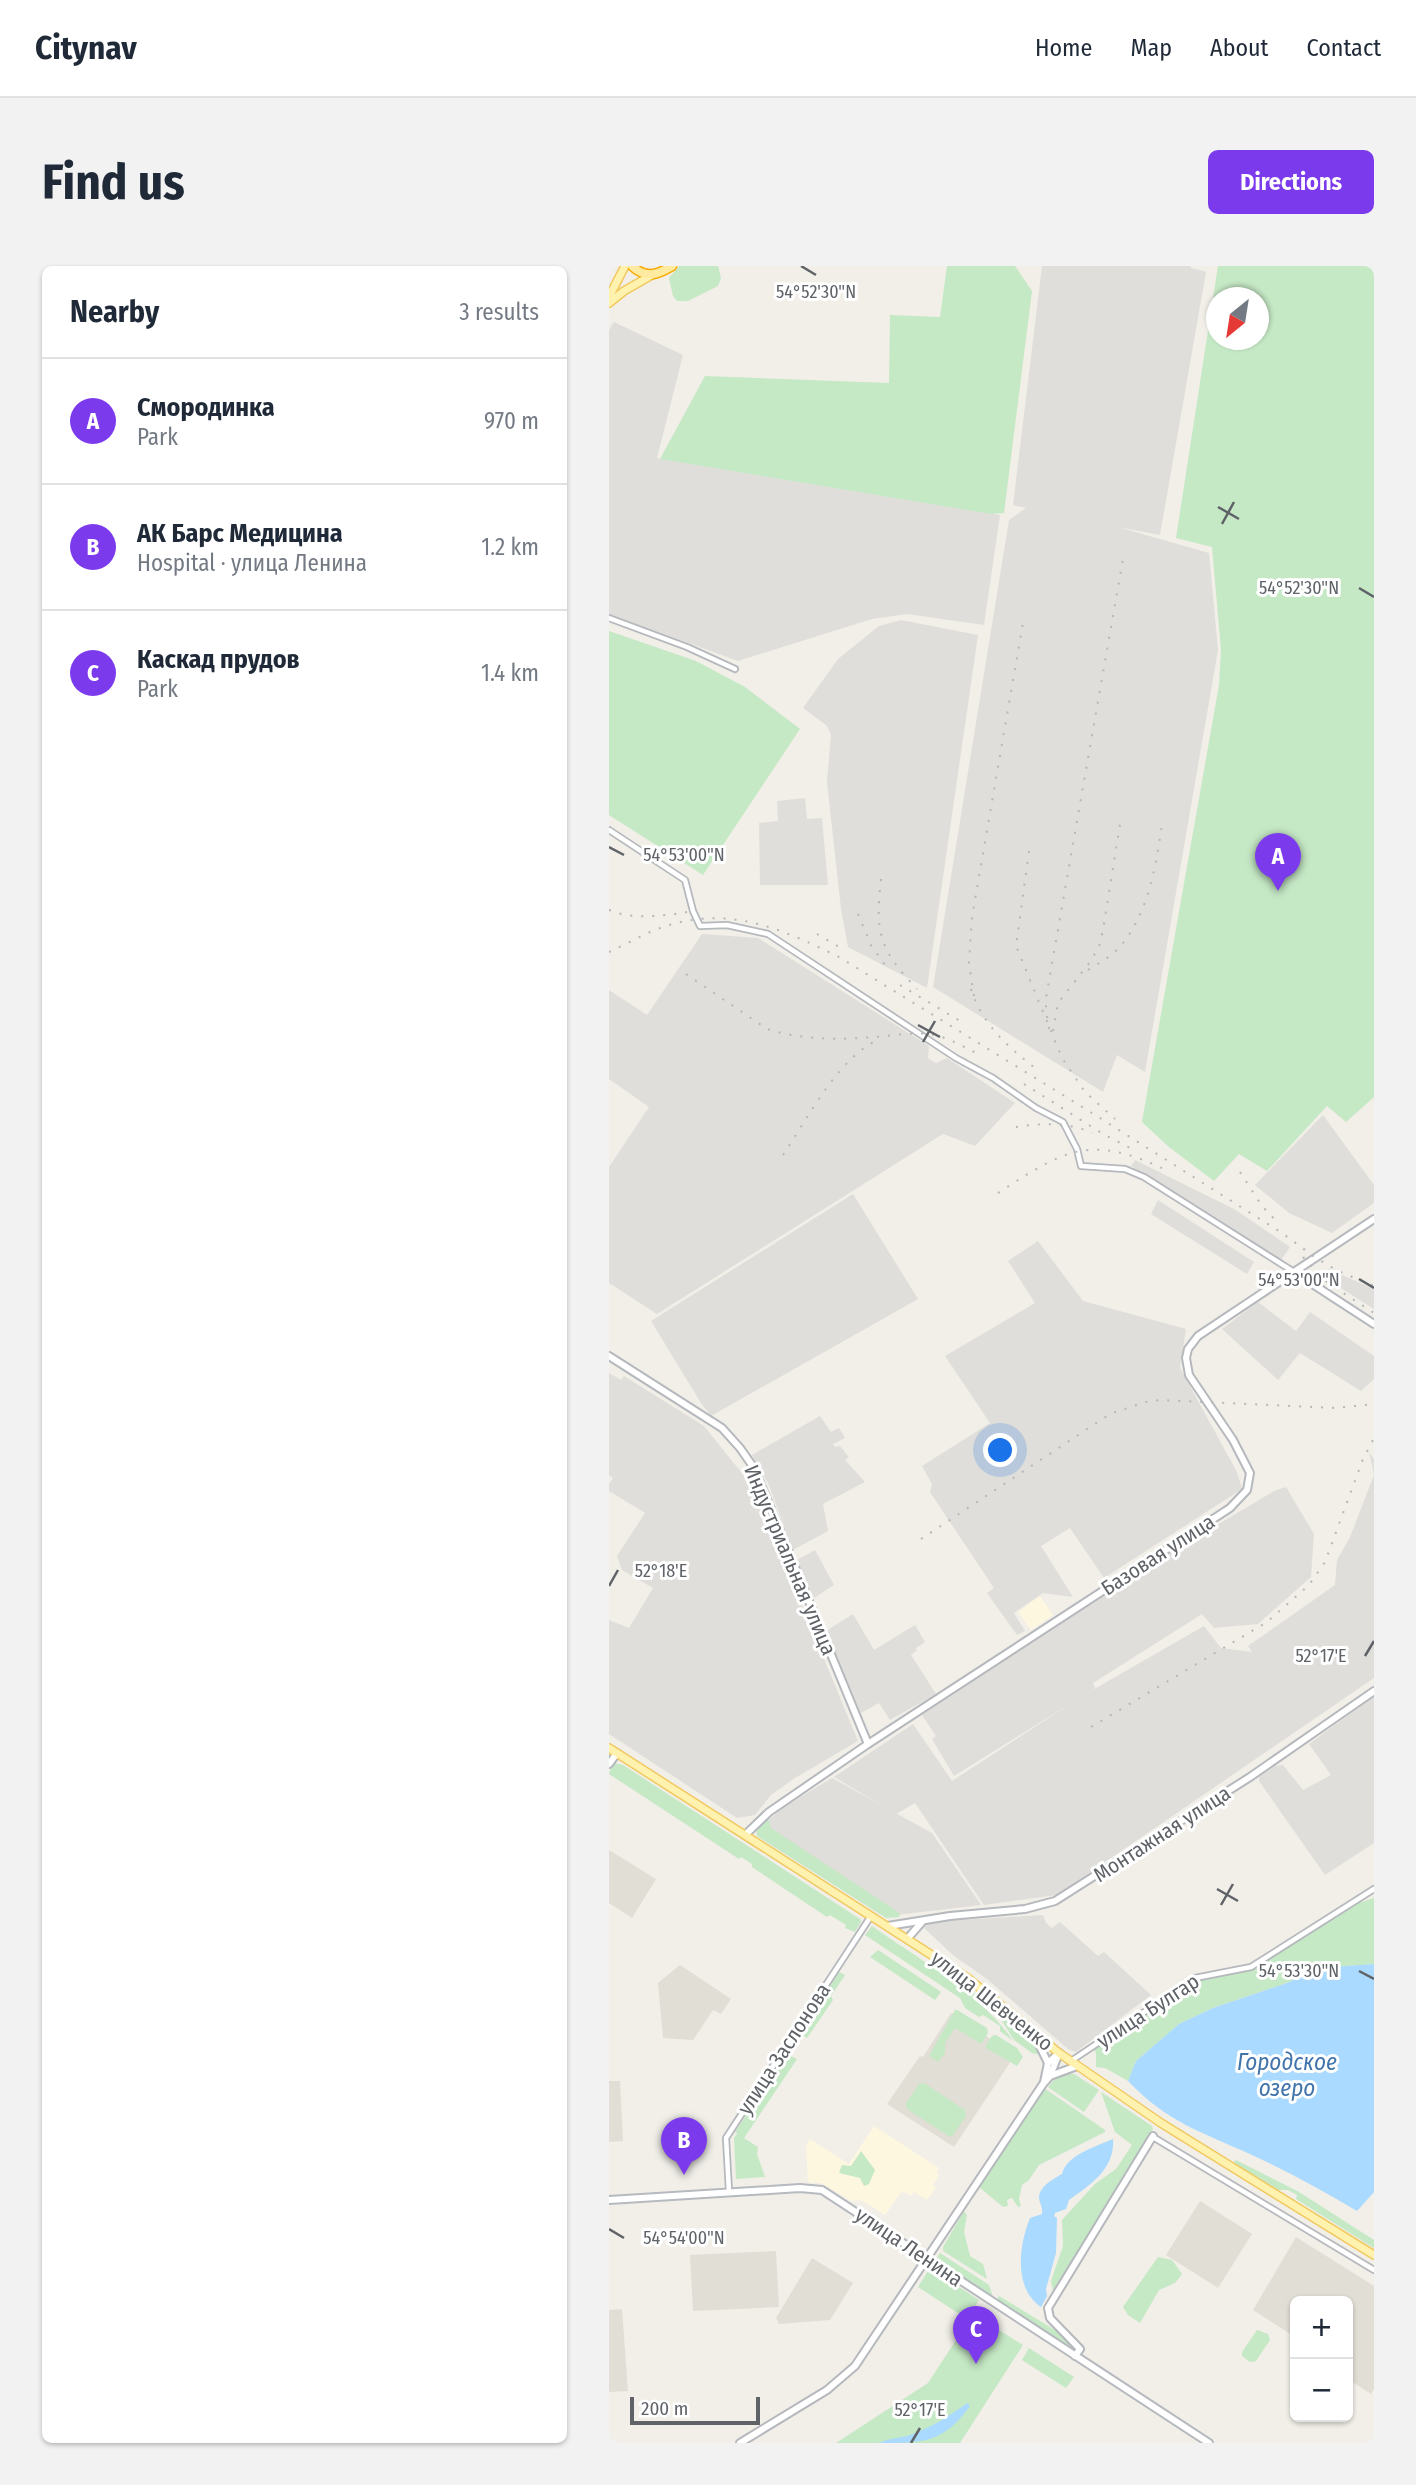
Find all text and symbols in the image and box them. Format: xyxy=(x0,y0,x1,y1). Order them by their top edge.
text: Citynav xyxy=(35,28,137,68)
text: Home xyxy=(1035,34,1092,62)
text: Map xyxy=(1130,34,1172,62)
text: About xyxy=(1210,34,1268,62)
text: Contact xyxy=(1306,34,1381,62)
button: Directions xyxy=(1208,150,1374,214)
text: Find us xyxy=(42,153,185,212)
text: 54°52'30"N xyxy=(776,281,856,303)
north arrow xyxy=(1206,287,1269,350)
text: Nearby xyxy=(70,294,159,330)
text: 3 results xyxy=(459,298,539,326)
text: Смородинка xyxy=(137,392,275,423)
text: A xyxy=(87,407,99,435)
text: 970 m xyxy=(484,407,539,435)
text: Park xyxy=(137,423,178,451)
text: АК Барс Медицина xyxy=(137,518,343,549)
text: B xyxy=(87,533,99,561)
text: 1.2 km xyxy=(481,533,539,561)
text: Hospital · улица Ленина xyxy=(137,549,367,577)
text: 54°52'30"N xyxy=(1259,577,1339,599)
text: Каскад прудов xyxy=(137,644,300,675)
text: C xyxy=(87,659,99,687)
text: 1.4 km xyxy=(481,659,539,687)
text: Park xyxy=(137,675,178,703)
pin: A xyxy=(1255,833,1301,891)
text: 54°53'00"N xyxy=(643,844,725,866)
text: 54°53'00"N xyxy=(1258,1269,1340,1291)
your location xyxy=(983,1433,1017,1467)
street label: Индустриальная улица xyxy=(738,1461,842,1659)
street label: Базовая улица xyxy=(1096,1509,1220,1601)
text: 52°18'E xyxy=(635,1560,687,1582)
text: 52°17'E xyxy=(1295,1645,1347,1667)
street label: Монтажная улица xyxy=(1089,1780,1235,1888)
street label: улица Шевченко xyxy=(926,1945,1058,2057)
text: 54°53'30"N xyxy=(1259,1960,1339,1982)
street label: улица Булгар xyxy=(1092,1968,1204,2054)
street label: улица Заслонова xyxy=(732,1978,836,2120)
water label: Городское озеро xyxy=(1237,2048,1337,2102)
pin: B xyxy=(661,2117,707,2175)
street label: улица Ленина xyxy=(850,2201,968,2293)
text: 54°54'00"N xyxy=(643,2227,725,2249)
map controls xyxy=(1290,2296,1353,2422)
button: + xyxy=(1290,2296,1353,2359)
pin: C xyxy=(953,2306,999,2364)
button: − xyxy=(1290,2359,1353,2422)
scale bar xyxy=(630,2394,759,2426)
text: 200 m xyxy=(641,2397,688,2420)
text: 52°17'E xyxy=(894,2399,946,2421)

